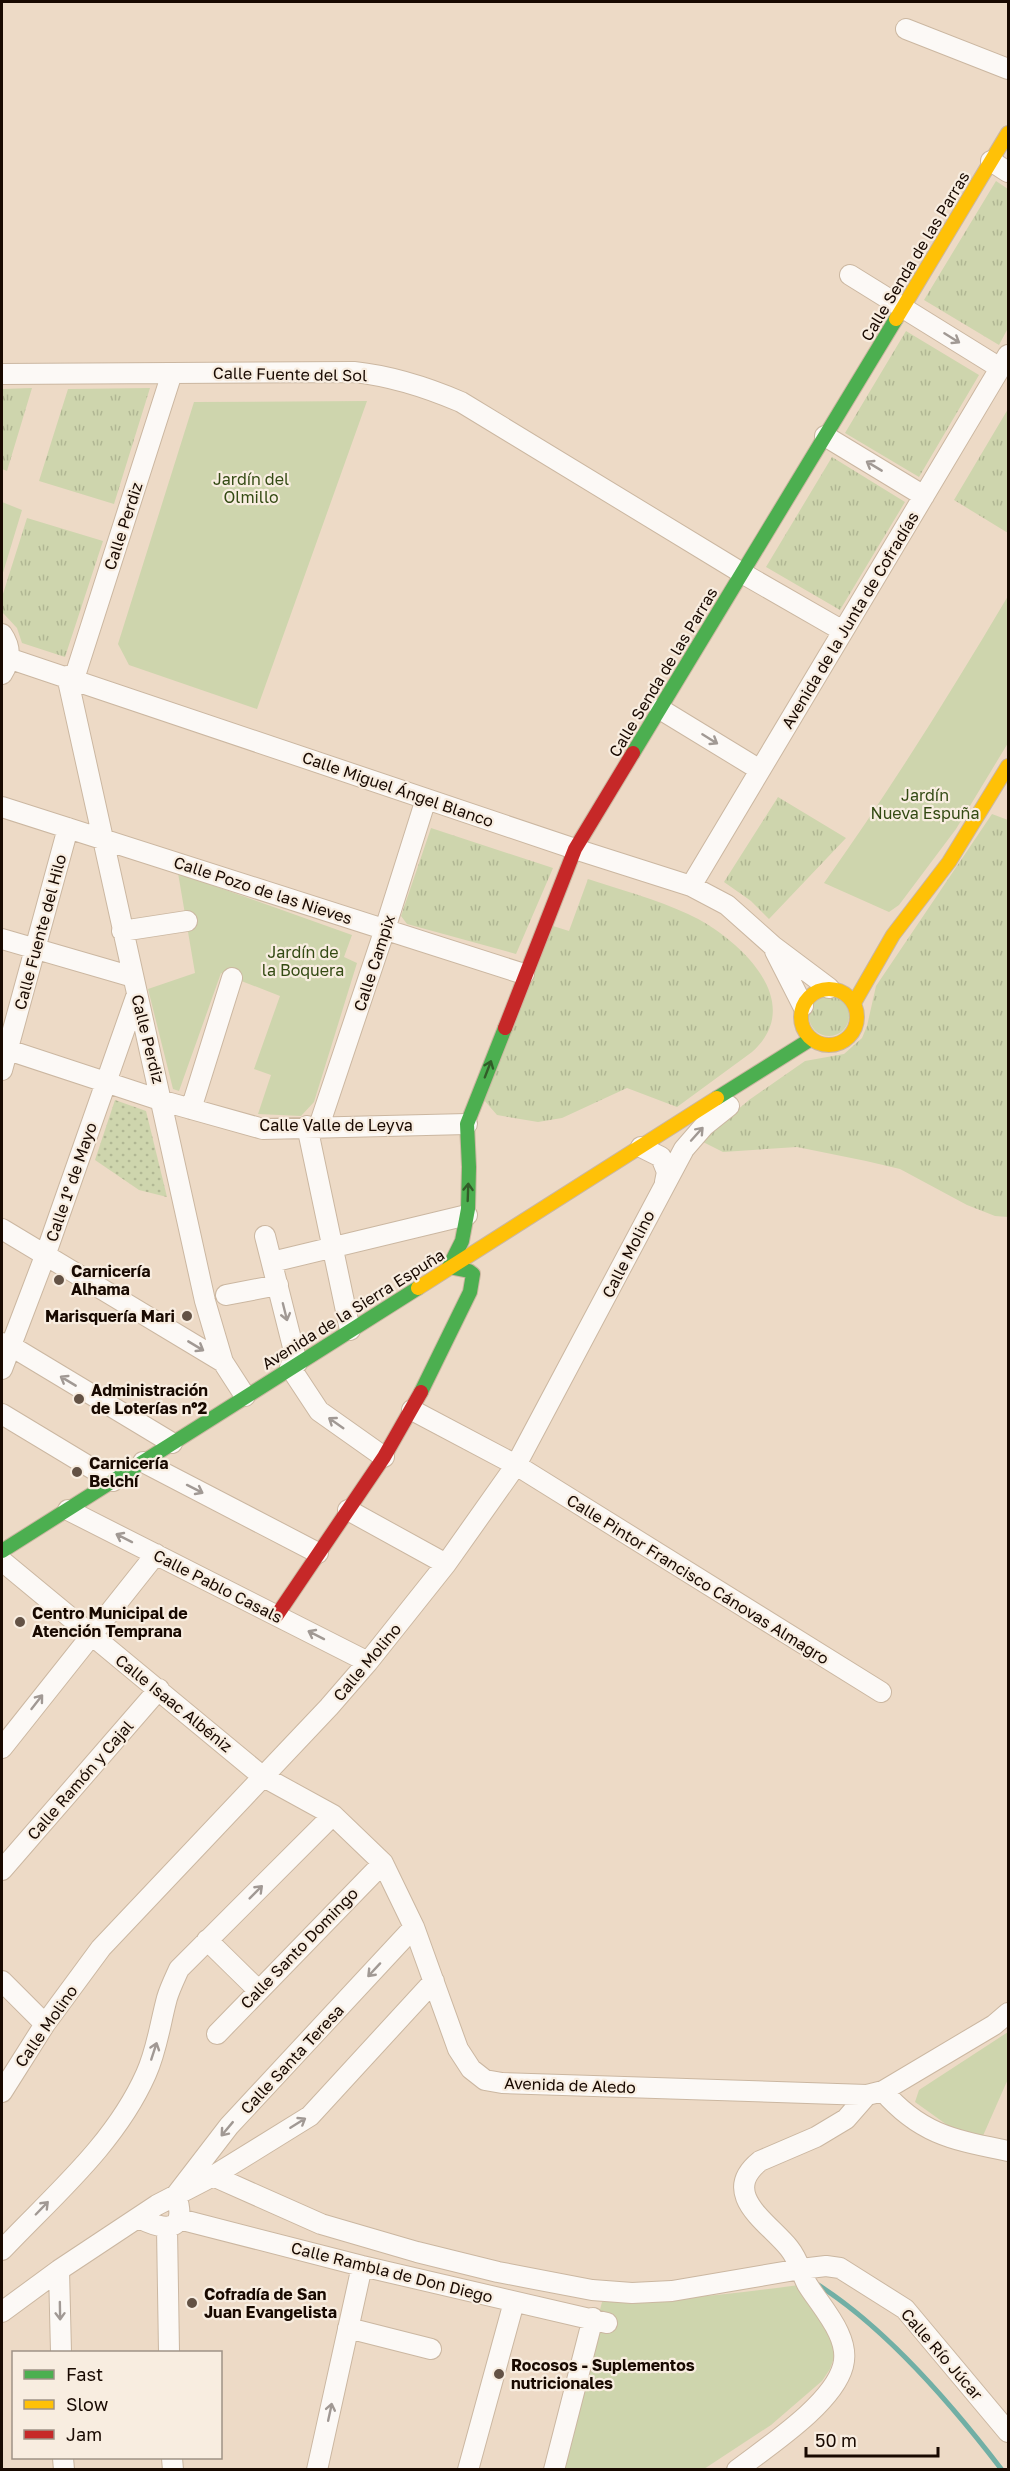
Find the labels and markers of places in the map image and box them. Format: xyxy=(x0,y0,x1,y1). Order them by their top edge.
place label: Carnicería Alhama xyxy=(71,1261,151,1299)
marker: Carnicería Alhama xyxy=(52,1273,66,1287)
place label: Marisquería Mari xyxy=(45,1306,175,1326)
marker: Marisquería Mari xyxy=(180,1309,194,1323)
place label: Administración de Loterías nº2 xyxy=(91,1380,208,1418)
marker: Administración de Loterías nº2 xyxy=(72,1392,86,1406)
place label: Carnicería Belchí xyxy=(89,1453,169,1491)
marker: Carnicería Belchí xyxy=(70,1465,84,1479)
place label: Centro Municipal de Atención Temprana xyxy=(32,1603,188,1641)
marker: Centro Municipal de Atención Temprana xyxy=(13,1615,27,1629)
place label: Cofradía de San Juan Evangelista xyxy=(204,2284,337,2322)
marker: Cofradía de San Juan Evangelista xyxy=(185,2296,199,2310)
place label: Rocosos - Suplementos nutricionales xyxy=(511,2355,695,2393)
marker: Rocosos - Suplementos nutricionales xyxy=(492,2367,506,2381)

